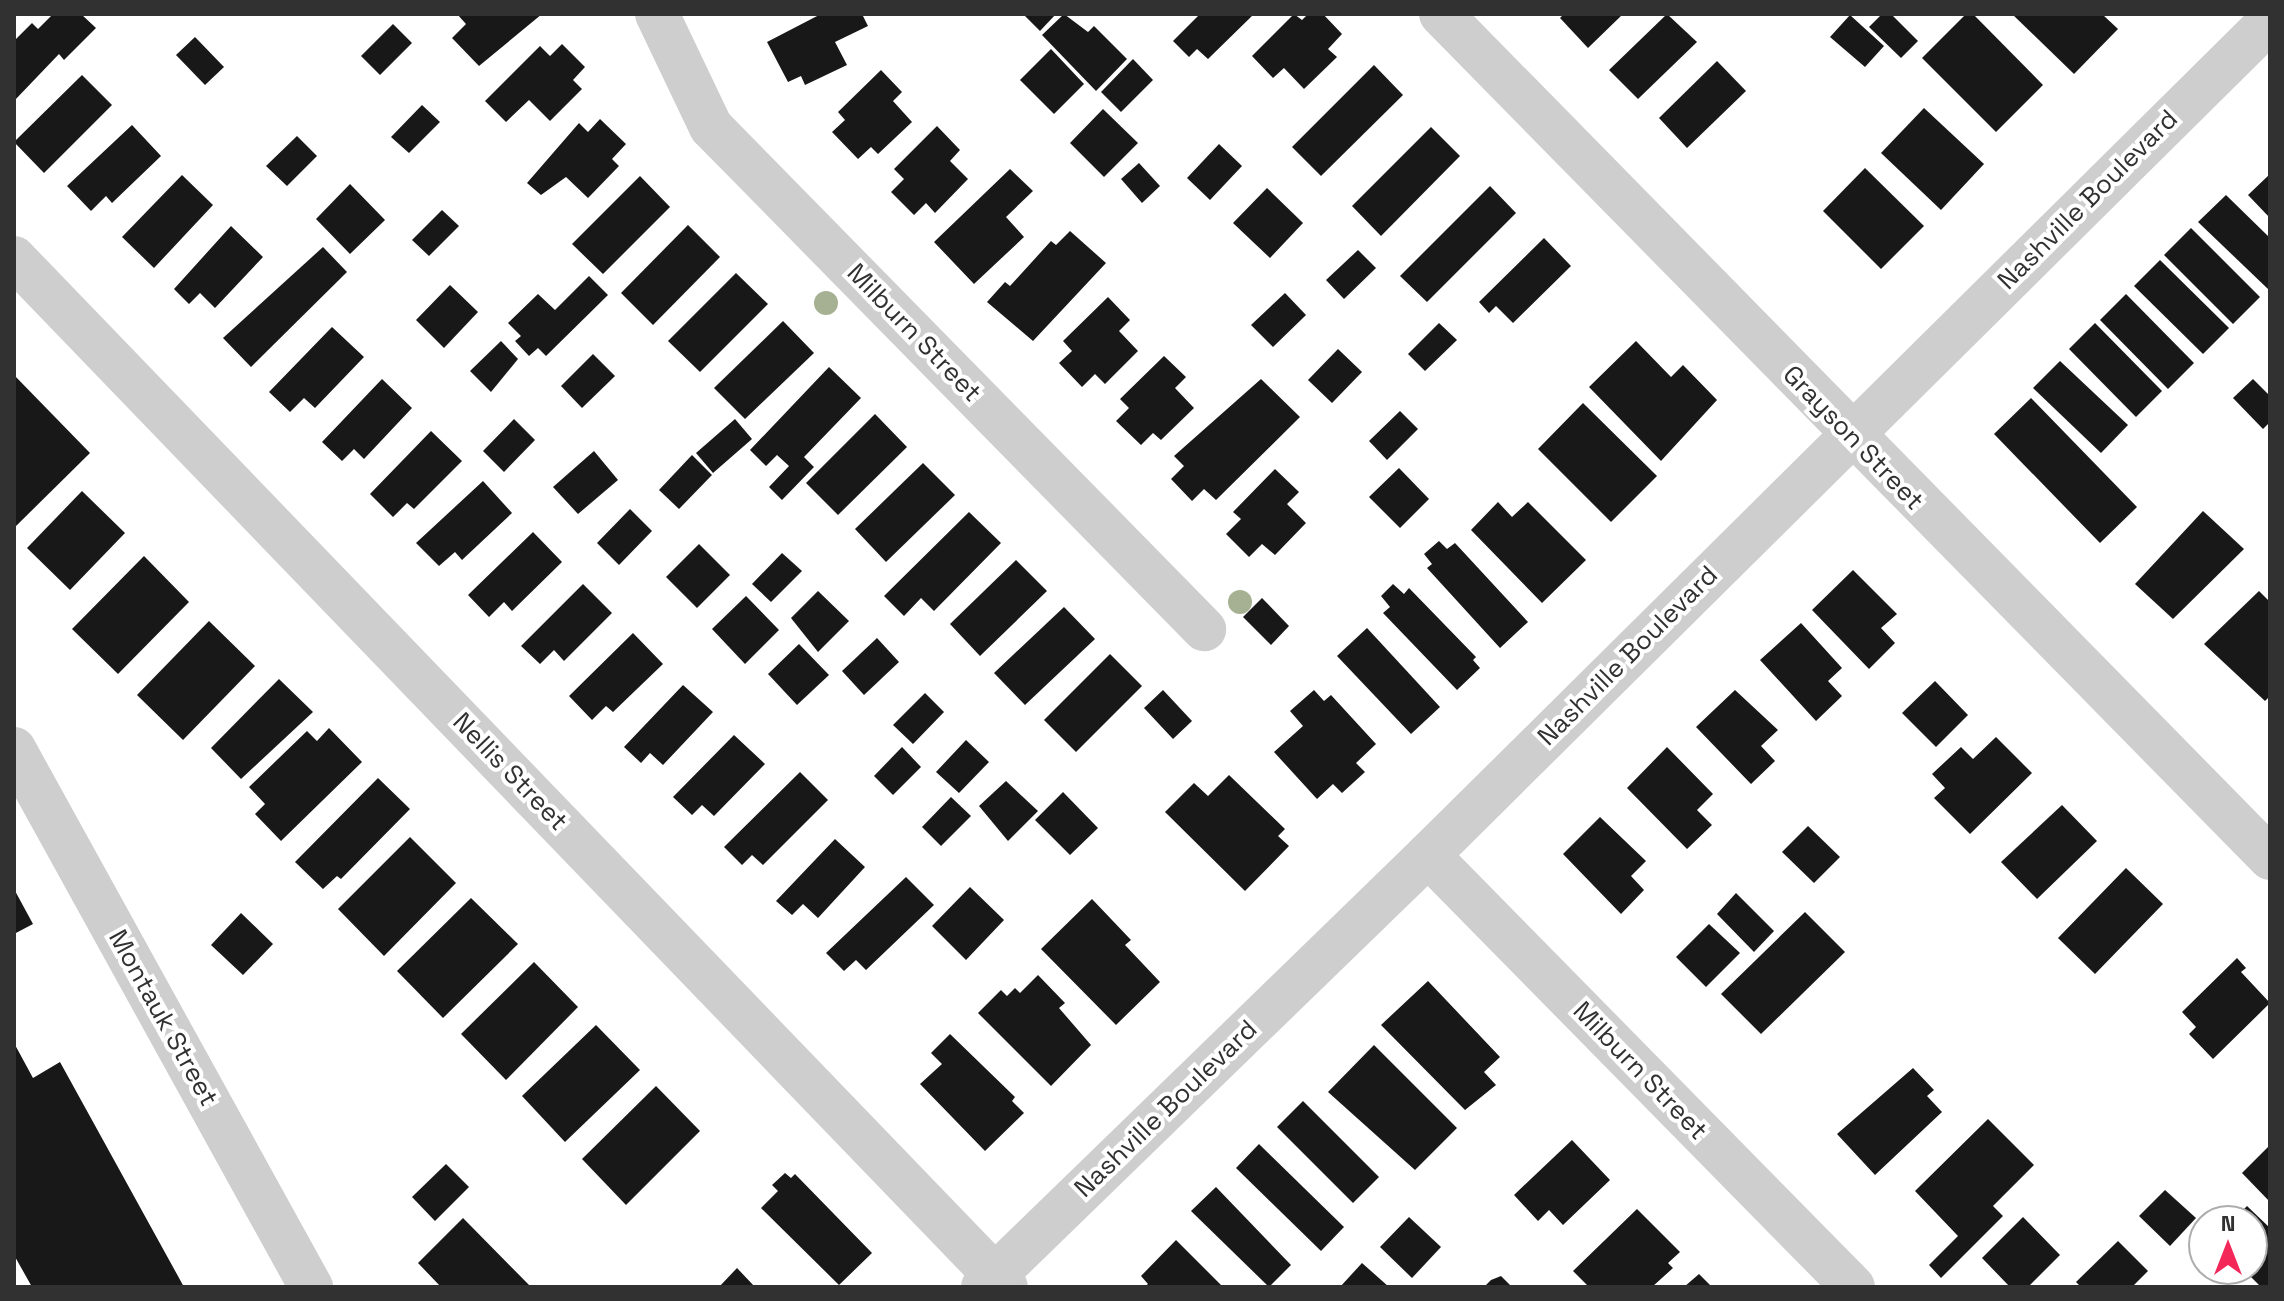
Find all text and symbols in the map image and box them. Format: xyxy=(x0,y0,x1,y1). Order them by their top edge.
street label: Nashville Boulevard xyxy=(1992,104,2184,296)
street label: Milburn Street xyxy=(840,258,988,408)
street label: Grayson Street xyxy=(1776,359,1930,517)
street label: Nashville Boulevard xyxy=(1532,560,1724,752)
street label: Nellis Street xyxy=(446,707,574,837)
street label: Montauk Street xyxy=(102,924,224,1112)
street label: Milburn Street xyxy=(1566,996,1714,1146)
street label: Nashville Boulevard xyxy=(1068,1014,1264,1204)
north arrow xyxy=(2188,1205,2268,1285)
text: N xyxy=(2221,1209,2235,1237)

